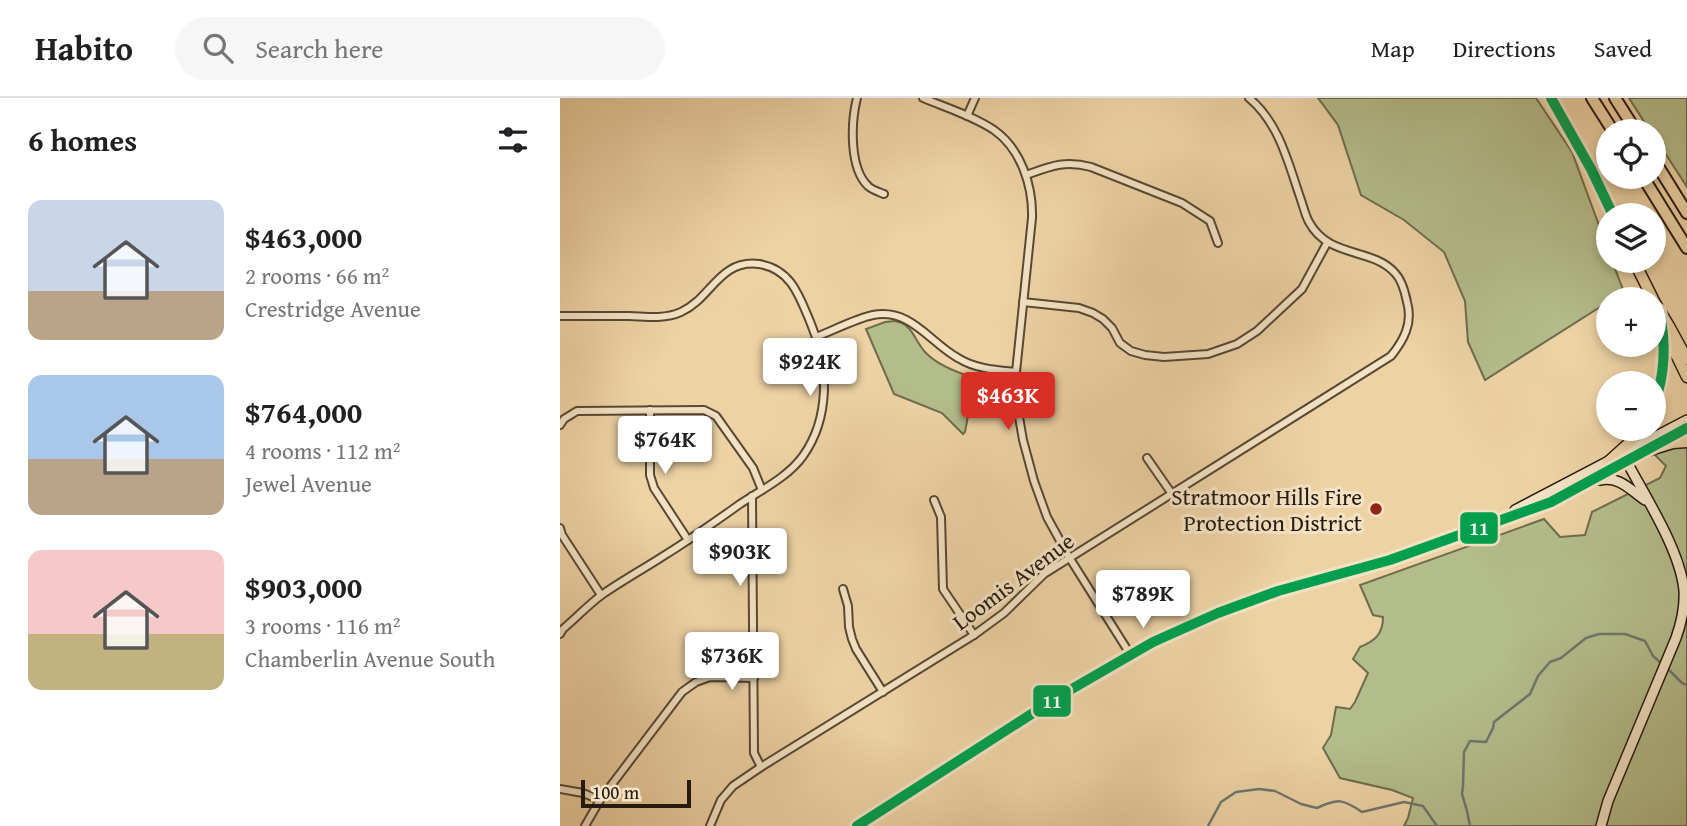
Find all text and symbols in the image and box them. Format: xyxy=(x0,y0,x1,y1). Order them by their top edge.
search box xyxy=(175,17,665,80)
text: Habito xyxy=(35,24,133,72)
icon: search xyxy=(199,29,237,67)
text: Search here xyxy=(255,29,383,68)
text: Map xyxy=(1371,31,1415,66)
text: Directions xyxy=(1453,31,1556,66)
text: Saved xyxy=(1594,31,1652,66)
text: 6 homes xyxy=(28,118,137,162)
map controls xyxy=(1596,119,1666,441)
button: locate xyxy=(1596,119,1666,189)
icon: filters xyxy=(494,121,532,159)
button: layers xyxy=(1596,203,1666,273)
text: $463,000 xyxy=(245,215,362,259)
icon: home xyxy=(84,228,168,312)
text: 2 rooms · 66 m² xyxy=(245,259,389,292)
button: + xyxy=(1596,287,1666,357)
text: Crestridge Avenue xyxy=(245,292,421,325)
pin: $924K xyxy=(761,338,859,398)
text: $924K xyxy=(779,344,841,377)
button: − xyxy=(1596,371,1666,441)
pin: $463K xyxy=(959,372,1057,432)
text: $463K xyxy=(977,378,1039,411)
text: $764,000 xyxy=(245,390,362,434)
icon: home xyxy=(84,403,168,487)
pin: $764K xyxy=(616,416,714,476)
text: $764K xyxy=(634,422,696,455)
text: 4 rooms · 112 m² xyxy=(245,434,400,467)
text: Jewel Avenue xyxy=(245,467,372,500)
place label: Stratmoor Hills Fire Protection District xyxy=(1171,480,1362,539)
marker: Stratmoor Hills Fire Protection District xyxy=(1368,501,1384,517)
line badge: 11 xyxy=(1459,511,1499,545)
text: 11 xyxy=(1469,514,1489,542)
street label: Loomis Avenue xyxy=(945,524,1081,638)
pin: $903K xyxy=(691,528,789,588)
text: $903K xyxy=(709,534,771,567)
text: $903,000 xyxy=(245,565,362,609)
pin: $789K xyxy=(1094,570,1192,630)
text: $789K xyxy=(1112,576,1174,609)
icon: home xyxy=(84,578,168,662)
text: 3 rooms · 116 m² xyxy=(245,609,400,642)
pin: $736K xyxy=(683,632,781,692)
text: $736K xyxy=(701,638,763,671)
text: Chamberlin Avenue South xyxy=(245,642,495,675)
line badge: 11 xyxy=(1032,684,1072,718)
text: 11 xyxy=(1042,687,1062,715)
scale bar xyxy=(581,777,691,809)
text: 100 m xyxy=(592,778,639,806)

